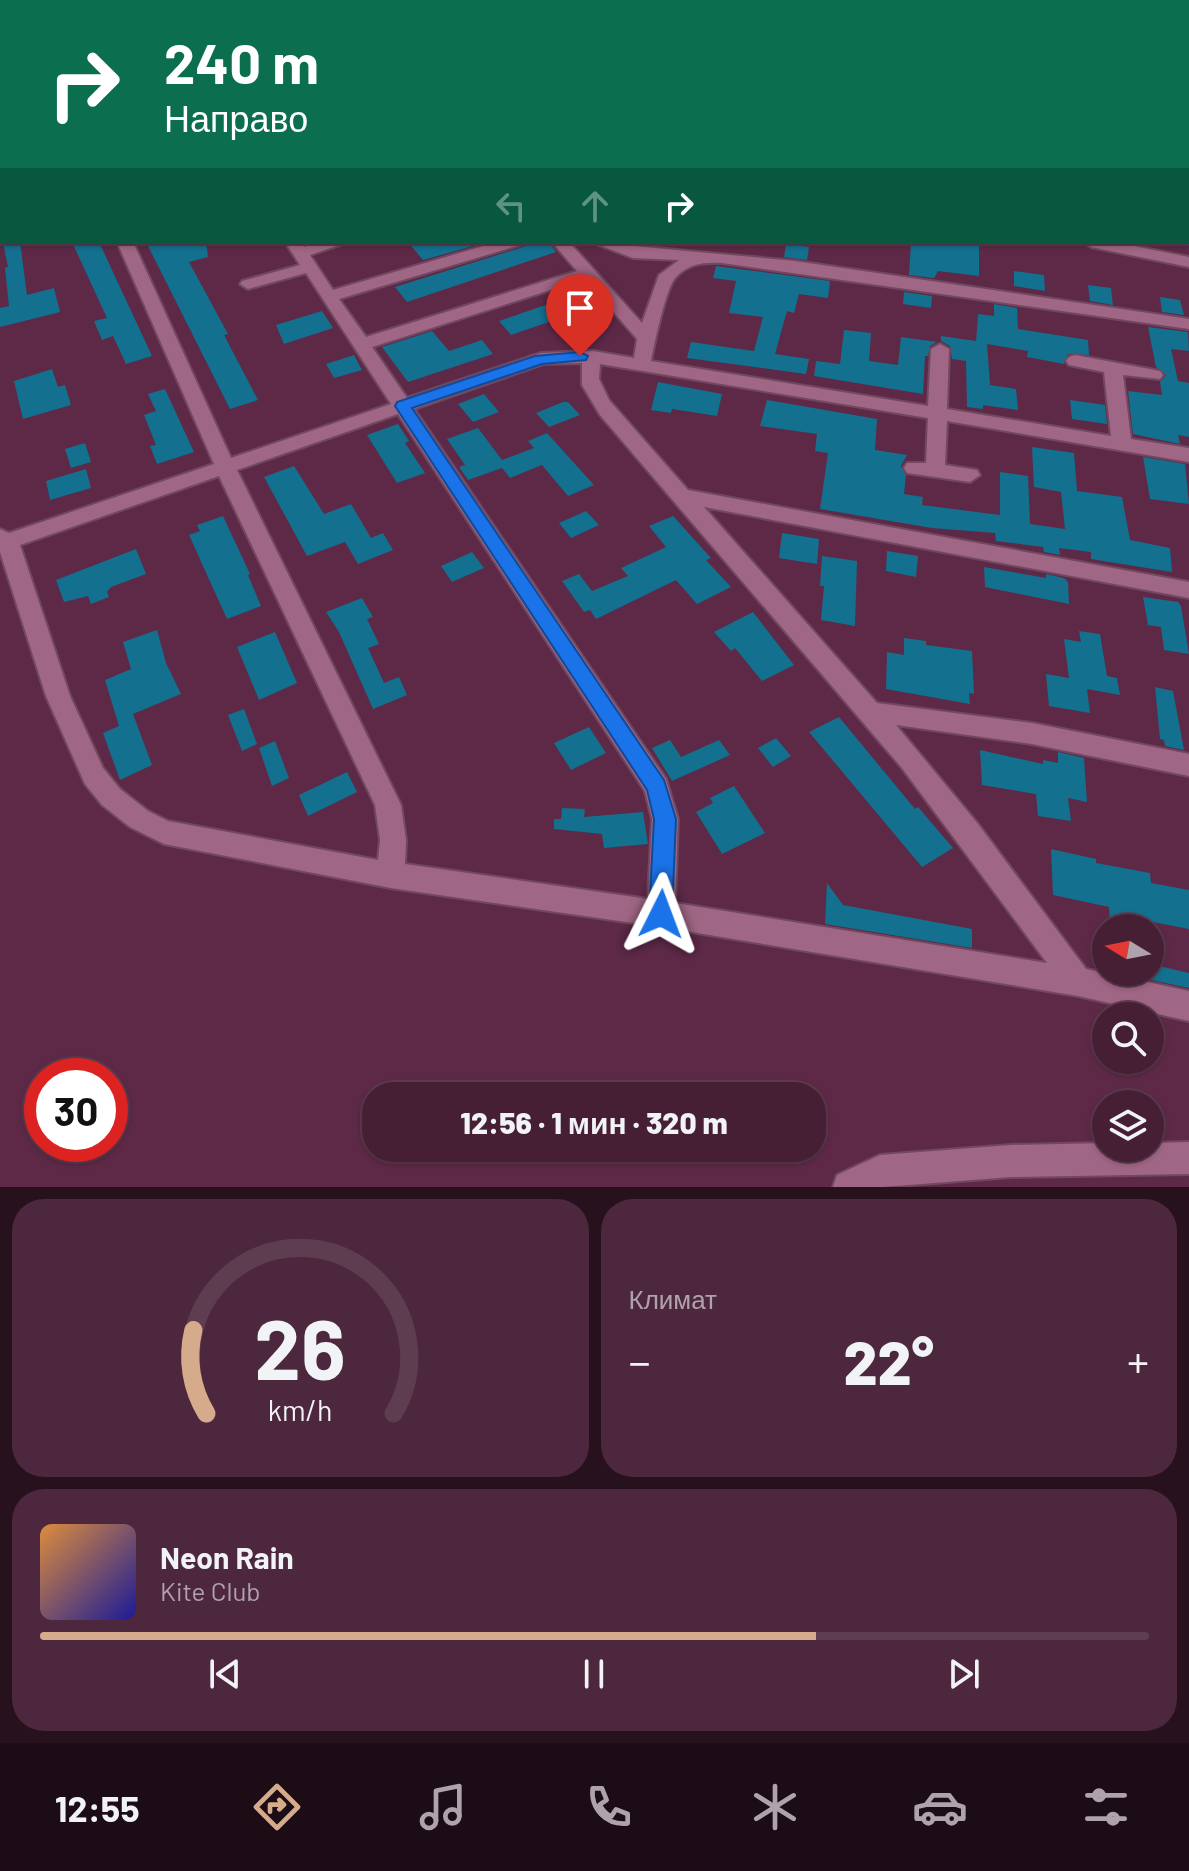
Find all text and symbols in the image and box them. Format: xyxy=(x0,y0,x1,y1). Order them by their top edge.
text: 240 m xyxy=(164,28,319,95)
icon: right xyxy=(32,32,136,136)
text: Направо xyxy=(164,96,308,139)
icon: left xyxy=(489,184,533,228)
icon: ahead xyxy=(573,184,617,228)
icon: right xyxy=(657,184,701,228)
pin xyxy=(546,274,614,356)
icon: arrive xyxy=(558,286,602,330)
position arrow xyxy=(619,872,703,956)
north arrow xyxy=(1092,914,1164,986)
map controls xyxy=(1092,914,1164,1162)
button: search xyxy=(1092,1002,1164,1074)
speed limit sign: 30 xyxy=(24,1058,128,1162)
button: layers xyxy=(1092,1090,1164,1162)
text: 12:56 · 1 мин · 320 m xyxy=(460,1104,728,1140)
text: Климат xyxy=(629,1283,717,1314)
text: 26 xyxy=(255,1297,346,1397)
text: 22° xyxy=(843,1325,934,1397)
text: − xyxy=(629,1334,651,1387)
text: + xyxy=(1127,1334,1149,1387)
text: km/h xyxy=(268,1392,333,1427)
text: Neon Rain xyxy=(160,1539,294,1575)
text: Kite Club xyxy=(160,1575,261,1606)
icon: previous xyxy=(203,1652,247,1696)
icon: pause xyxy=(572,1652,616,1696)
icon: next xyxy=(942,1652,986,1696)
icon: directions xyxy=(249,1779,305,1835)
icon: music xyxy=(415,1779,471,1835)
icon: phone xyxy=(581,1779,637,1835)
icon: climate xyxy=(747,1779,803,1835)
icon: car xyxy=(912,1779,968,1835)
icon: filters xyxy=(1078,1779,1134,1835)
text: 12:55 xyxy=(55,1786,140,1829)

